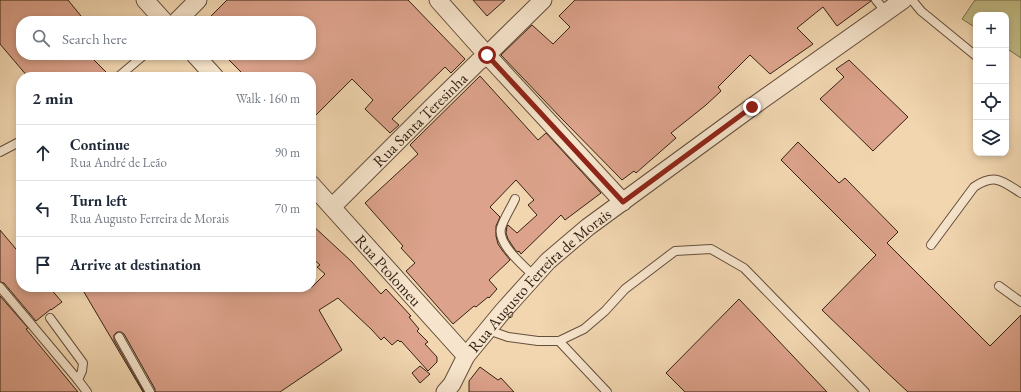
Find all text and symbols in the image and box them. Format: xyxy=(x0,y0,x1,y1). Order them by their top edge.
map controls xyxy=(973,12,1009,156)
button: + xyxy=(973,12,1009,48)
search box xyxy=(16,16,316,60)
icon: search xyxy=(30,27,52,49)
text: Search here xyxy=(62,29,127,48)
route start xyxy=(478,46,496,64)
button: − xyxy=(973,48,1009,84)
street label: Rua Santa Teresinha xyxy=(368,67,472,171)
button: locate xyxy=(973,84,1009,120)
text: 2 min xyxy=(32,87,73,109)
text: Walk · 160 m xyxy=(236,90,300,107)
route end xyxy=(743,98,761,116)
button: layers xyxy=(973,120,1009,156)
text: Continue xyxy=(70,135,130,154)
icon: ahead xyxy=(32,142,54,164)
text: 90 m xyxy=(275,144,300,161)
text: Rua André de Leão xyxy=(70,154,167,171)
text: Turn left xyxy=(70,191,127,210)
icon: left xyxy=(32,198,54,220)
text: 70 m xyxy=(275,200,300,217)
street label: Rua Augusto Ferreira de Morais xyxy=(463,203,615,356)
text: Rua Augusto Ferreira de Morais xyxy=(70,210,229,227)
street label: Rua Ptolomeu xyxy=(351,230,427,311)
icon: arrive xyxy=(32,254,54,276)
text: Arrive at destination xyxy=(70,255,201,274)

